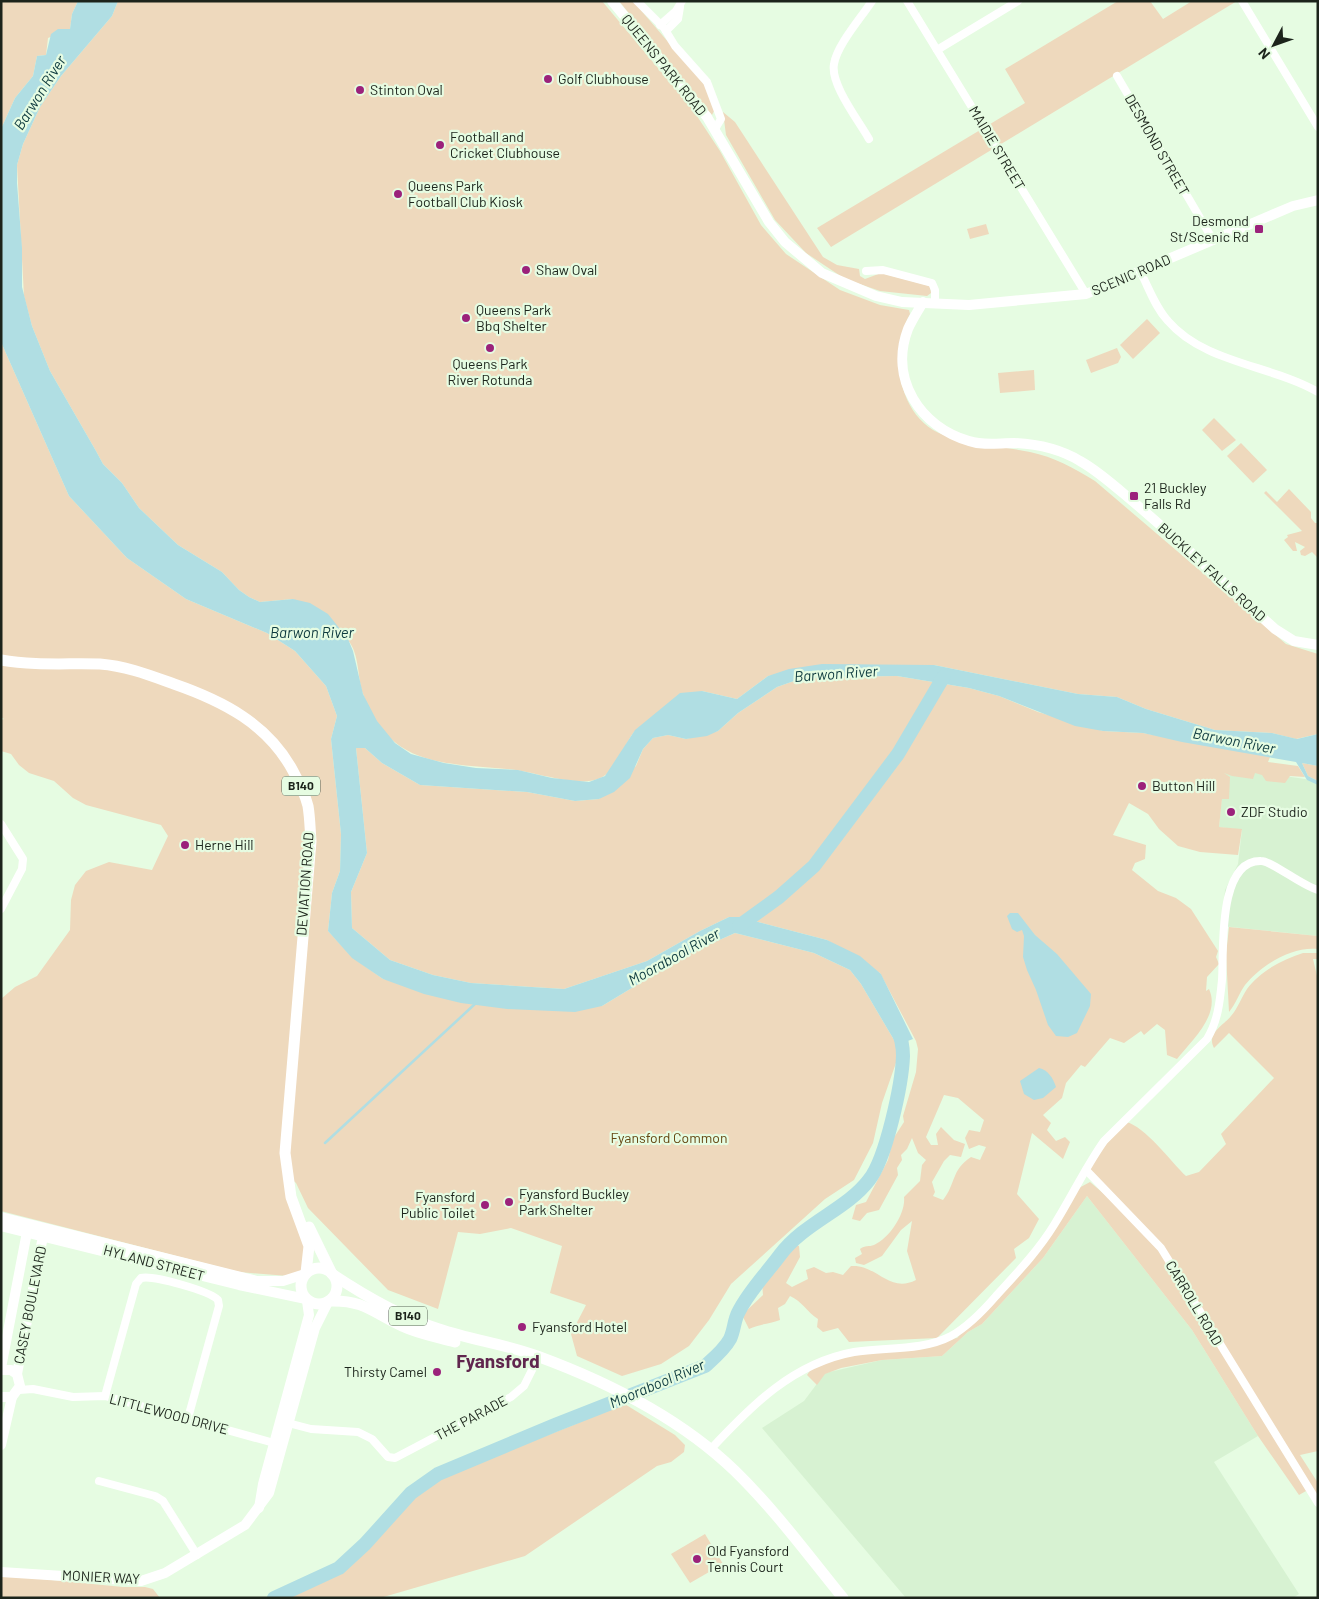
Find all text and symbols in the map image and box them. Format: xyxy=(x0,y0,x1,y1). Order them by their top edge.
street label: QUEENS PARK ROAD xyxy=(618,11,710,119)
north arrow xyxy=(1249,20,1299,70)
text: N xyxy=(1254,45,1273,63)
water label: Barwon River xyxy=(9,52,69,133)
place label: Golf Clubhouse xyxy=(558,70,649,87)
marker: Golf Clubhouse xyxy=(542,73,554,85)
place label: Stinton Oval xyxy=(370,81,443,98)
marker: Stinton Oval xyxy=(354,84,366,96)
street label: DESMOND STREET xyxy=(1122,91,1193,198)
street label: MAIDIE STREET xyxy=(966,103,1029,193)
place label: Football and Cricket Clubhouse xyxy=(450,128,560,161)
marker: Football and Cricket Clubhouse xyxy=(434,139,446,151)
place label: Queens Park Football Club Kiosk xyxy=(408,177,523,210)
marker: Queens Park Football Club Kiosk xyxy=(392,188,404,200)
place label: Desmond St/Scenic Rd xyxy=(1170,212,1249,245)
marker: Desmond St/Scenic Rd xyxy=(1253,223,1265,235)
street label: SCENIC ROAD xyxy=(1089,250,1173,299)
place label: Shaw Oval xyxy=(536,261,597,278)
marker: Shaw Oval xyxy=(520,264,532,276)
place label: Queens Park Bbq Shelter xyxy=(476,301,551,334)
marker: Queens Park Bbq Shelter xyxy=(460,312,472,324)
marker: Queens Park River Rotunda xyxy=(484,342,496,354)
place label: Queens Park River Rotunda xyxy=(448,355,532,388)
place label: 21 Buckley Falls Rd xyxy=(1144,479,1207,512)
marker: 21 Buckley Falls Rd xyxy=(1128,490,1140,502)
street label: BUCKLEY FALLS ROAD xyxy=(1155,519,1270,624)
water label: Barwon River xyxy=(270,623,355,641)
water label: Barwon River xyxy=(794,661,879,685)
water label: Barwon River xyxy=(1191,723,1278,757)
road number: B140 xyxy=(282,776,320,796)
place label: Button Hill xyxy=(1152,777,1215,794)
marker: Button Hill xyxy=(1136,780,1148,792)
place label: ZDF Studio xyxy=(1241,803,1308,820)
marker: ZDF Studio xyxy=(1225,806,1237,818)
street label: DEVIATION ROAD xyxy=(292,832,317,936)
place label: Herne Hill xyxy=(195,836,254,853)
marker: Herne Hill xyxy=(179,839,191,851)
water label: Moorabool River xyxy=(625,923,723,989)
park label: Fyansford Common xyxy=(611,1129,727,1146)
place label: Fyansford Buckley Park Shelter xyxy=(519,1185,629,1218)
place label: Fyansford Public Toilet xyxy=(401,1188,475,1221)
marker: Fyansford Buckley Park Shelter xyxy=(503,1196,515,1208)
marker: Fyansford Public Toilet xyxy=(479,1199,491,1211)
street label: HYLAND STREET xyxy=(102,1241,207,1284)
street label: CASEY BOULEVARD xyxy=(10,1245,49,1365)
street label: CARROLL ROAD xyxy=(1162,1257,1226,1348)
road number: B140 xyxy=(389,1306,427,1325)
place label: Fyansford Hotel xyxy=(532,1318,627,1335)
marker: Fyansford Hotel xyxy=(516,1321,528,1333)
district label: Fyansford xyxy=(456,1349,540,1372)
water label: Moorabool River xyxy=(606,1355,708,1411)
place label: Thirsty Camel xyxy=(344,1363,427,1380)
marker: Thirsty Camel xyxy=(431,1366,443,1378)
street label: LITTLEWOOD DRIVE xyxy=(108,1389,230,1438)
street label: THE PARADE xyxy=(432,1391,510,1444)
place label: Old Fyansford Tennis Court xyxy=(707,1542,789,1575)
marker: Old Fyansford Tennis Court xyxy=(691,1553,703,1565)
street label: MONIER WAY xyxy=(62,1566,141,1587)

